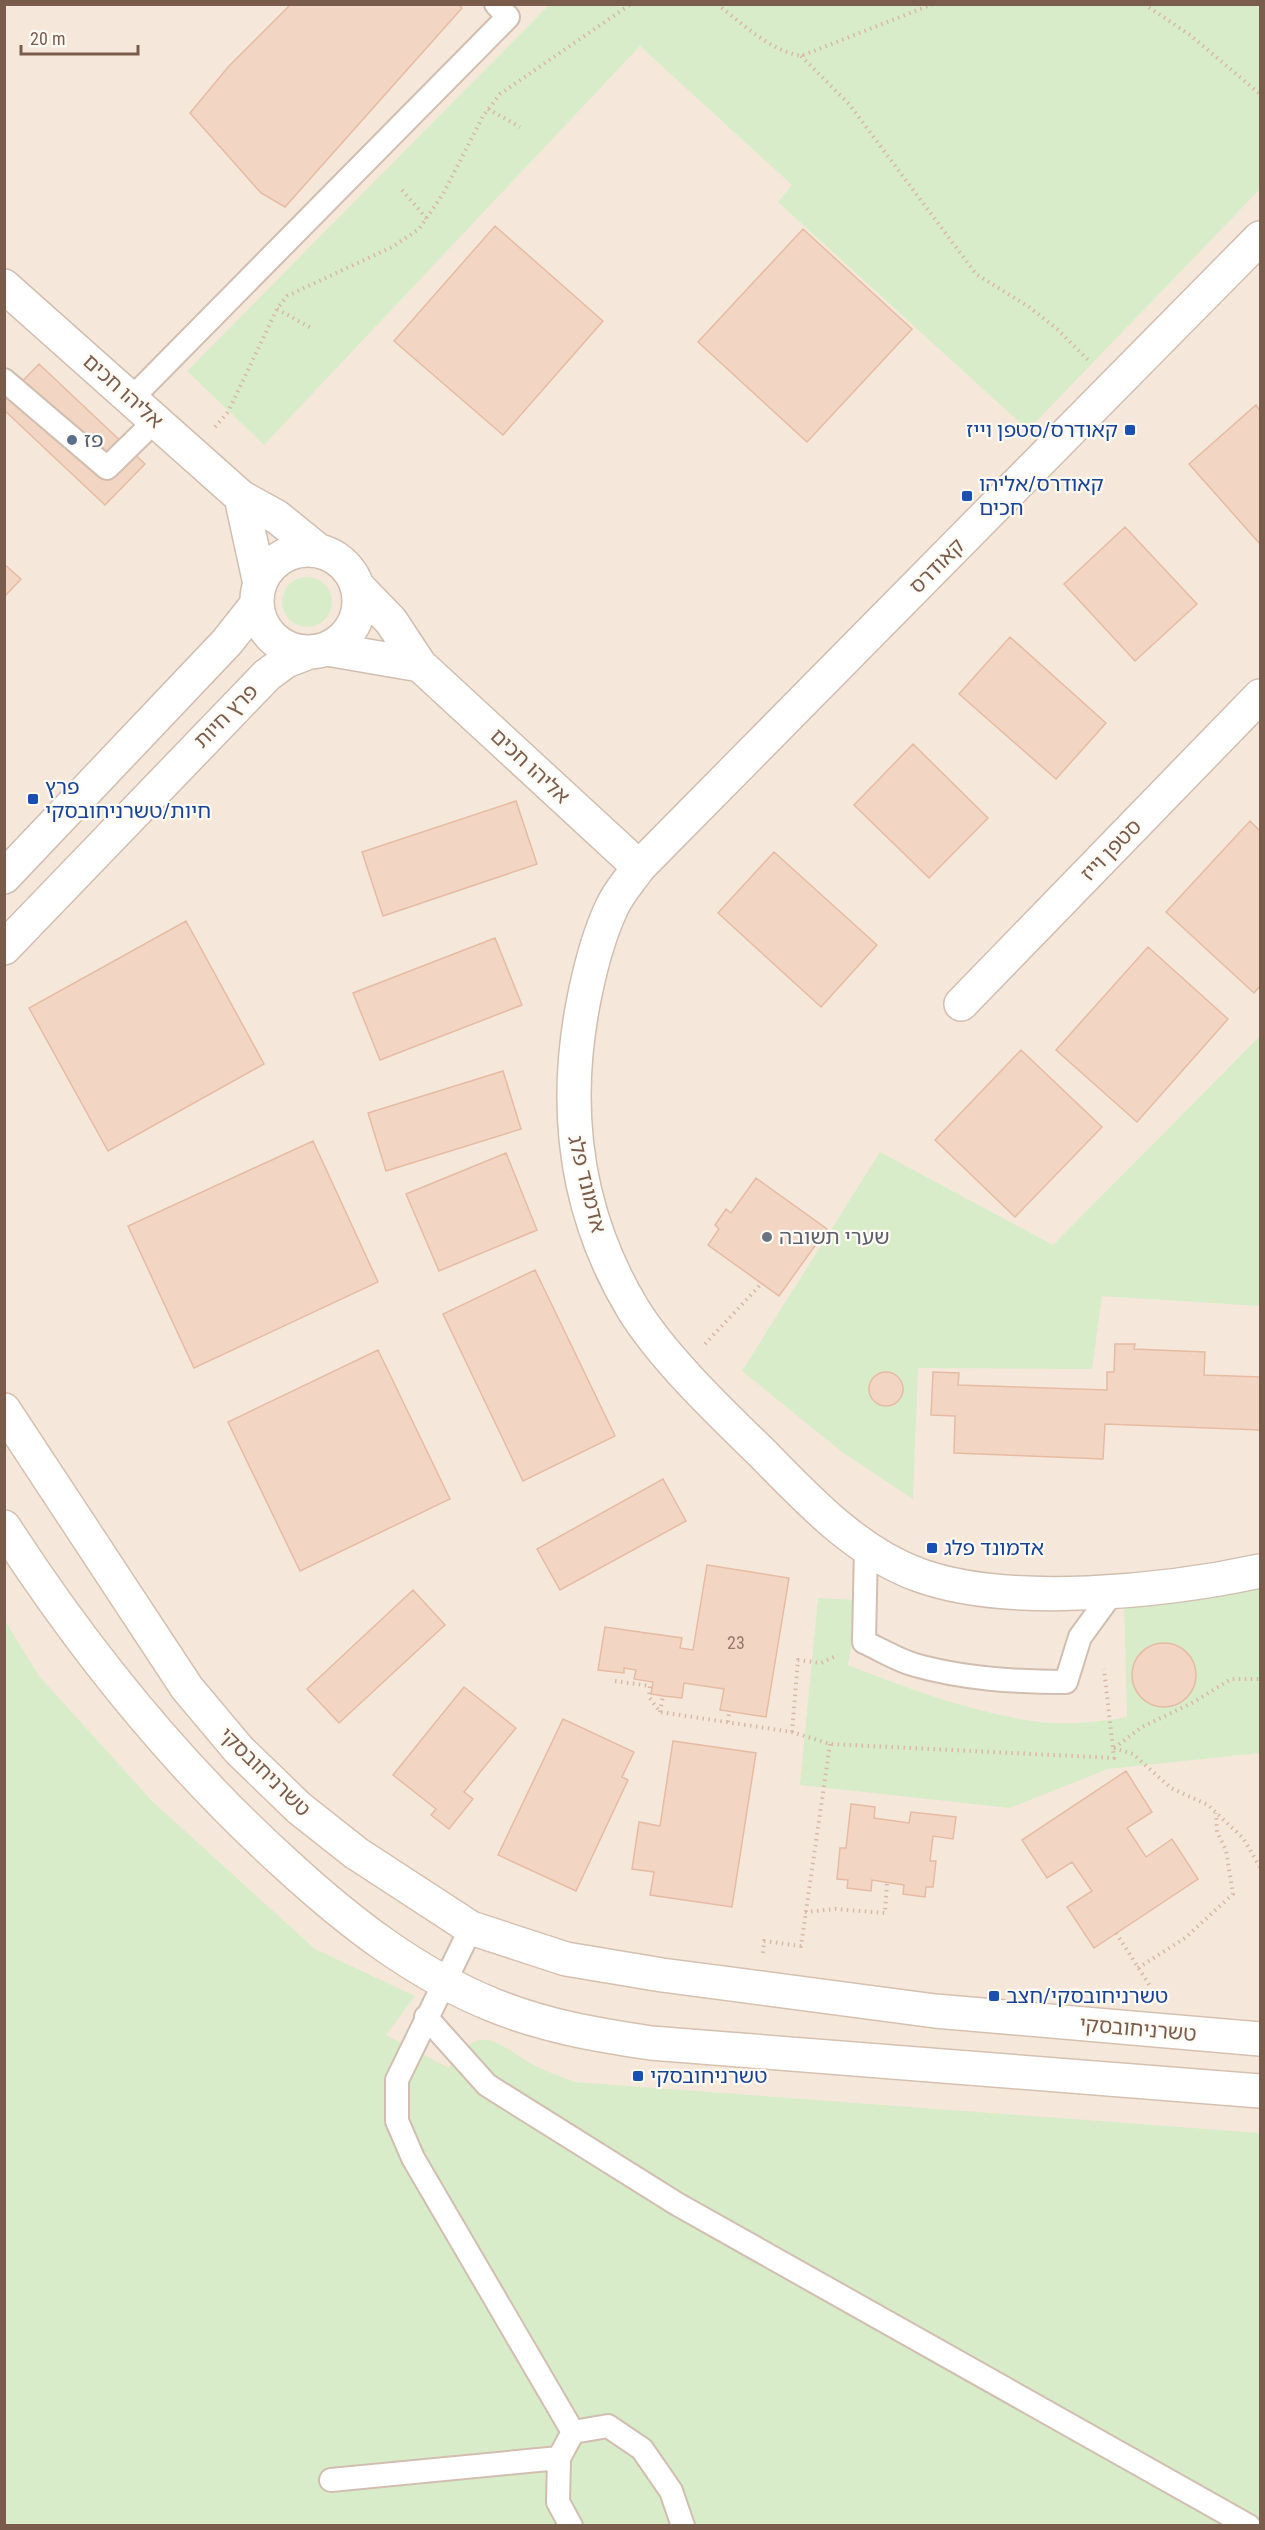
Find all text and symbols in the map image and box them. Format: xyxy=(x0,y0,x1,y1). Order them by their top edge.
scale bar xyxy=(21,18,138,56)
text: 20 m xyxy=(30,28,65,49)
street label: אליהו חכים xyxy=(78,349,168,433)
place label: קאודרס/סטפן וייז xyxy=(966,418,1118,442)
marker: קאודרס/סטפן וייז xyxy=(1123,423,1137,437)
place label: פז xyxy=(84,428,104,452)
marker: פז xyxy=(65,433,79,447)
place label: קאודרס/אליהו חכים xyxy=(979,472,1104,520)
marker: קאודרס/אליהו חכים xyxy=(960,489,974,503)
street label: קאודרס xyxy=(905,534,969,598)
street label: פרץ חיות xyxy=(189,679,263,753)
street label: אליהו חכים xyxy=(486,724,574,808)
place label: פרץ חיות/טשרניחובסקי xyxy=(45,775,211,823)
marker: פרץ חיות/טשרניחובסקי xyxy=(26,792,40,806)
street label: סטפן וייז xyxy=(1076,814,1146,886)
street label: אדמונד פלג xyxy=(563,1133,611,1235)
place label: שערי תשובה xyxy=(779,1225,889,1249)
marker: שערי תשובה xyxy=(760,1230,774,1244)
place label: אדמונד פלג xyxy=(944,1536,1044,1560)
marker: אדמונד פלג xyxy=(925,1541,939,1555)
house number: 23 xyxy=(727,1632,745,1653)
street label: טשרניחובסקי xyxy=(214,1723,316,1821)
place label: טשרניחובסקי/חצב xyxy=(1006,1984,1168,2008)
marker: טשרניחובסקי/חצב xyxy=(987,1989,1001,2003)
street label: טשרניחובסקי xyxy=(1078,2012,1198,2046)
place label: טשרניחובסקי xyxy=(650,2064,767,2088)
marker: טשרניחובסקי xyxy=(631,2069,645,2083)

